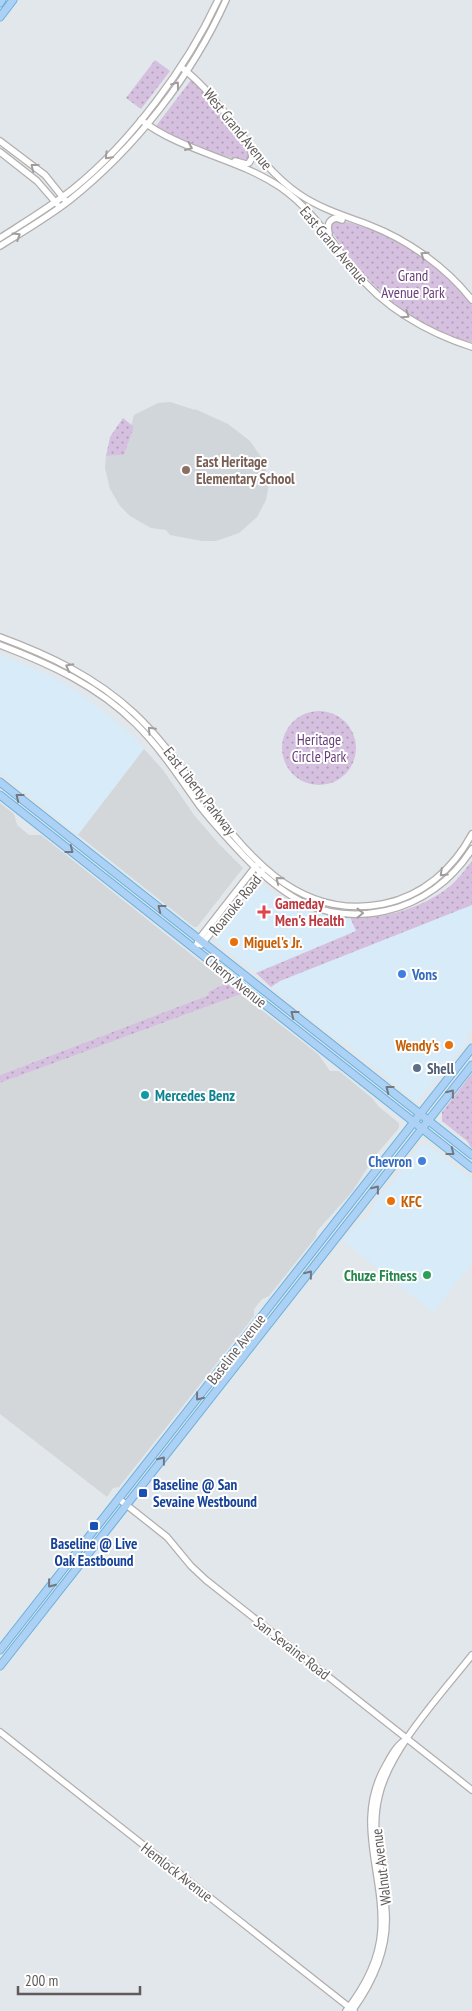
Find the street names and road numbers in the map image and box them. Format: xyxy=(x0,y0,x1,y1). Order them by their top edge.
street label: West Grand Avenue xyxy=(199,84,277,174)
street label: East Grand Avenue xyxy=(296,202,372,288)
street label: East Liberty Parkway xyxy=(160,743,241,839)
street label: Roanoke Road xyxy=(205,871,265,939)
street label: Cherry Avenue xyxy=(201,950,271,1012)
street label: Baseline Avenue xyxy=(202,1310,270,1388)
street label: San Sevaine Road xyxy=(250,1612,334,1684)
street label: Walnut Avenue xyxy=(367,1828,395,1906)
street label: Hemlock Avenue xyxy=(137,1838,217,1906)

